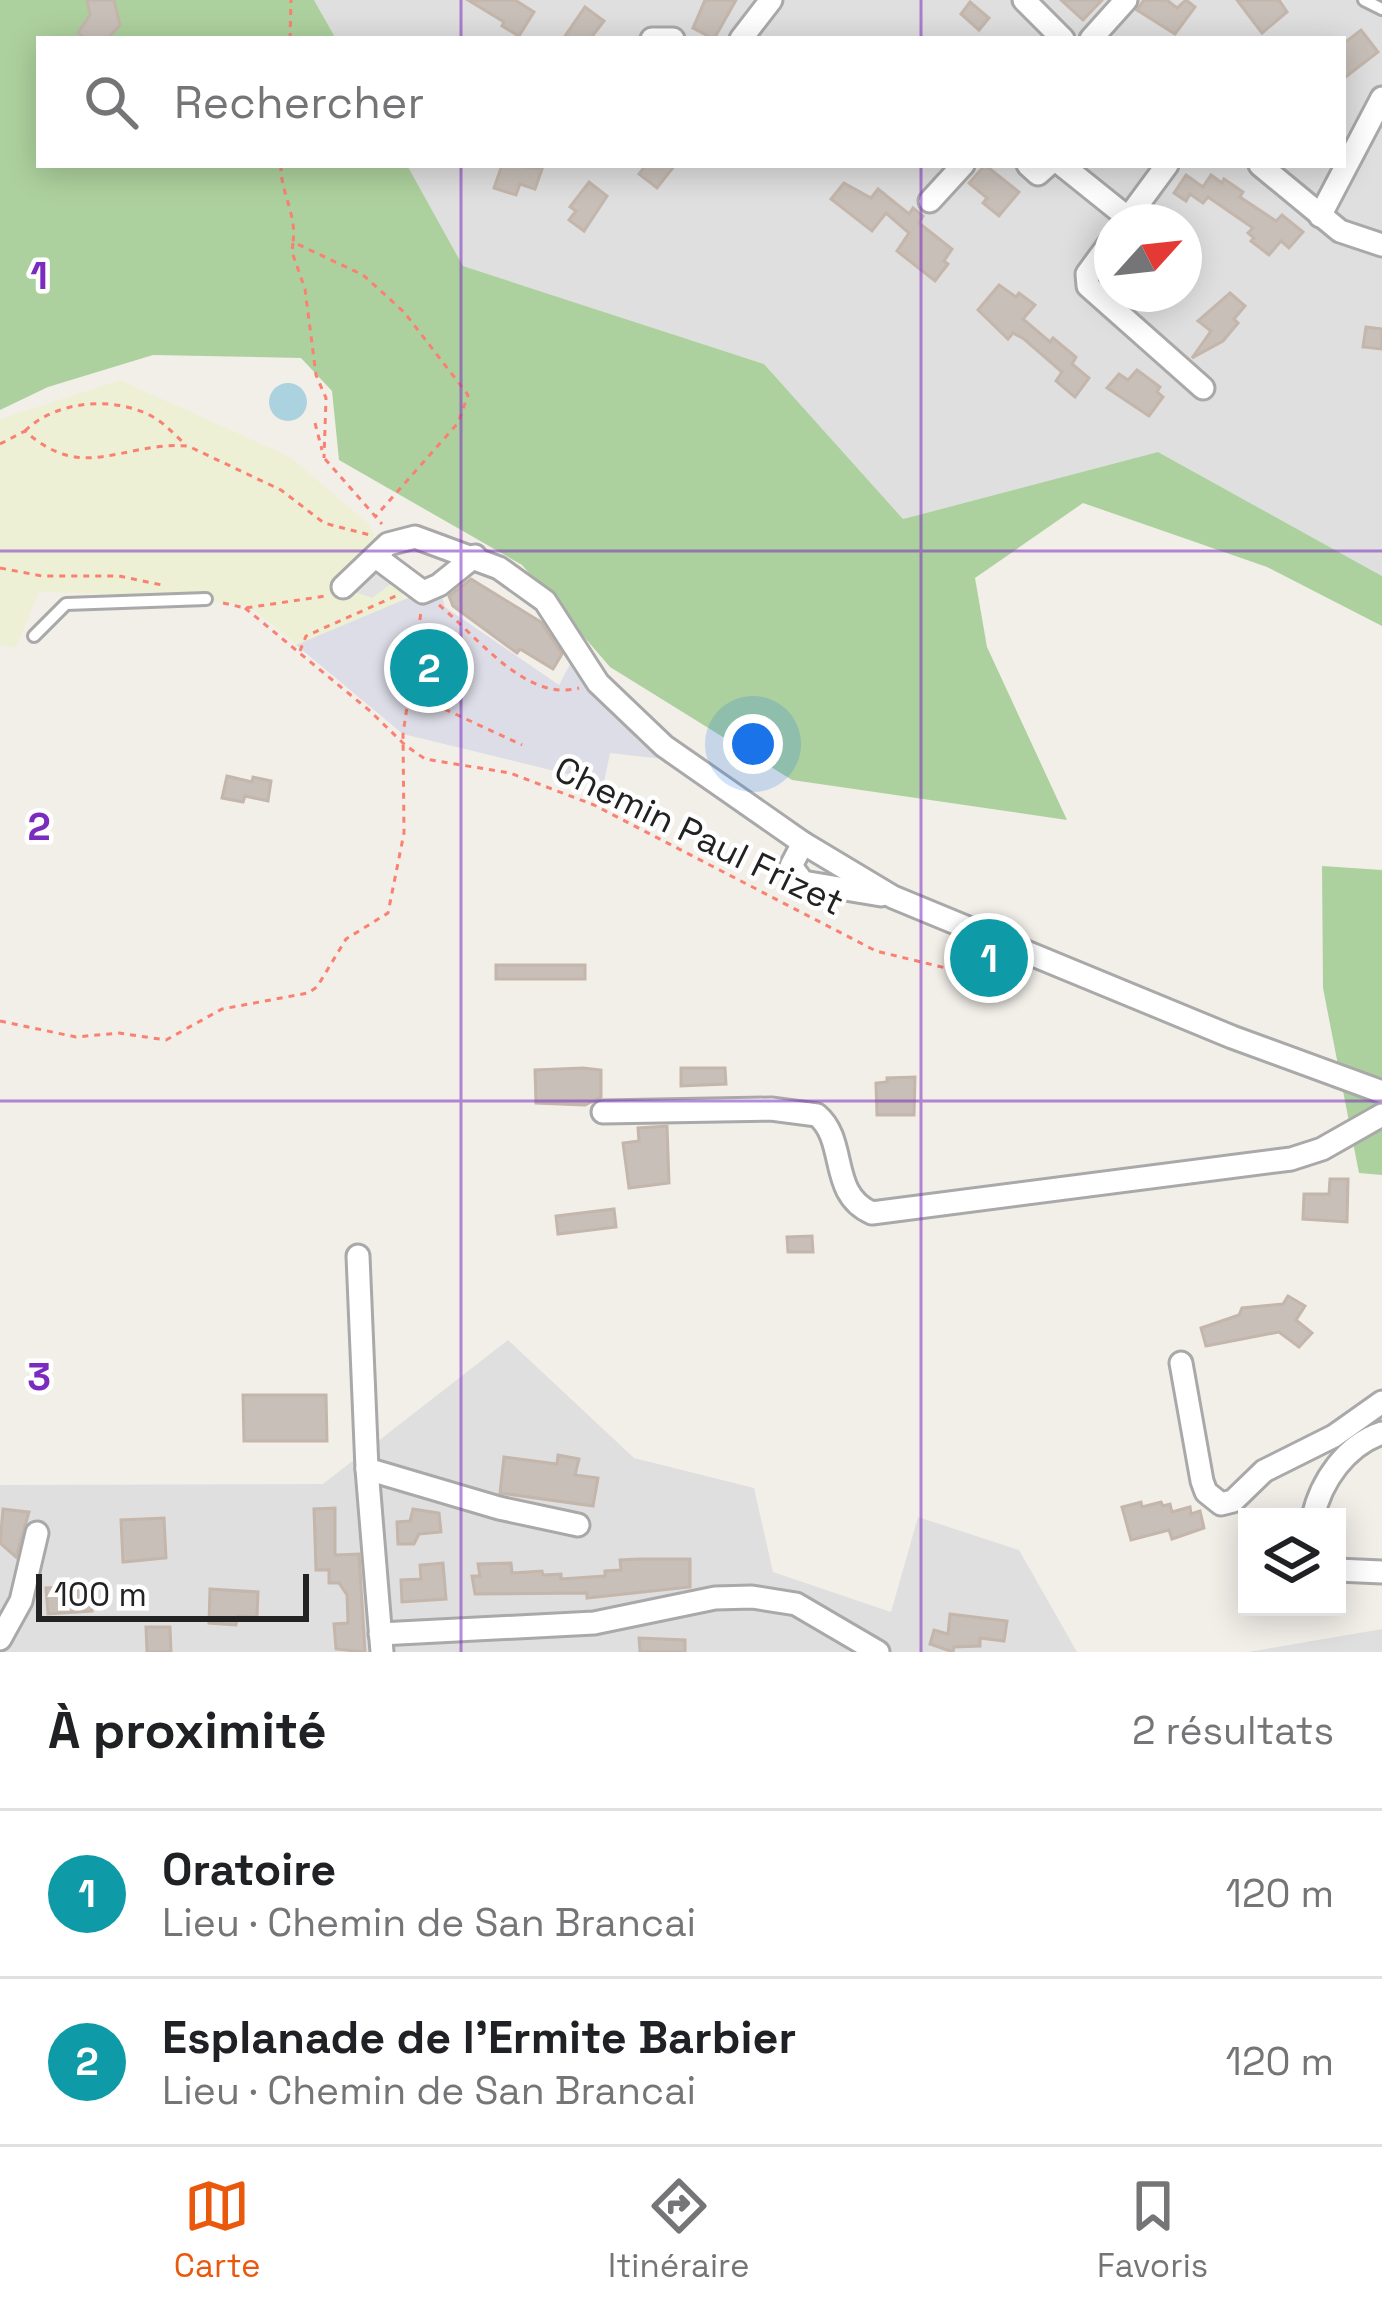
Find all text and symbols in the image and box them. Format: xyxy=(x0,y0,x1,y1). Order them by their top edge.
search box xyxy=(36,36,1346,168)
icon: search xyxy=(78,69,144,135)
text: Rechercher xyxy=(174,74,424,131)
north arrow xyxy=(1094,204,1202,312)
text: 1 xyxy=(30,251,48,300)
pin: 2 xyxy=(390,623,468,713)
your location xyxy=(723,714,783,774)
street label: Chemin Paul Frizet xyxy=(547,746,851,926)
text: 2 xyxy=(27,802,51,851)
pin: 1 xyxy=(950,913,1028,1003)
text: 3 xyxy=(27,1352,51,1401)
map controls xyxy=(1238,1508,1346,1616)
button: layers xyxy=(1238,1508,1346,1616)
scale bar xyxy=(36,1568,309,1621)
text: 100 m xyxy=(54,1574,147,1616)
text: À proximité xyxy=(48,1698,327,1763)
text: 2 résultats xyxy=(1132,1706,1334,1755)
text: Oratoire xyxy=(162,1841,336,1898)
text: 1 xyxy=(78,1869,96,1918)
text: 120 m xyxy=(1226,1869,1334,1918)
text: Lieu · Chemin de San Brancai xyxy=(162,1898,696,1947)
text: Esplanade de l'Ermite Barbier xyxy=(162,2009,796,2066)
text: 2 xyxy=(75,2037,99,2086)
text: 120 m xyxy=(1226,2037,1334,2086)
text: Lieu · Chemin de San Brancai xyxy=(162,2066,696,2115)
tab: Carte xyxy=(174,2173,261,2287)
tab: Itinéraire xyxy=(608,2173,750,2287)
tab: Favoris xyxy=(1097,2173,1208,2287)

